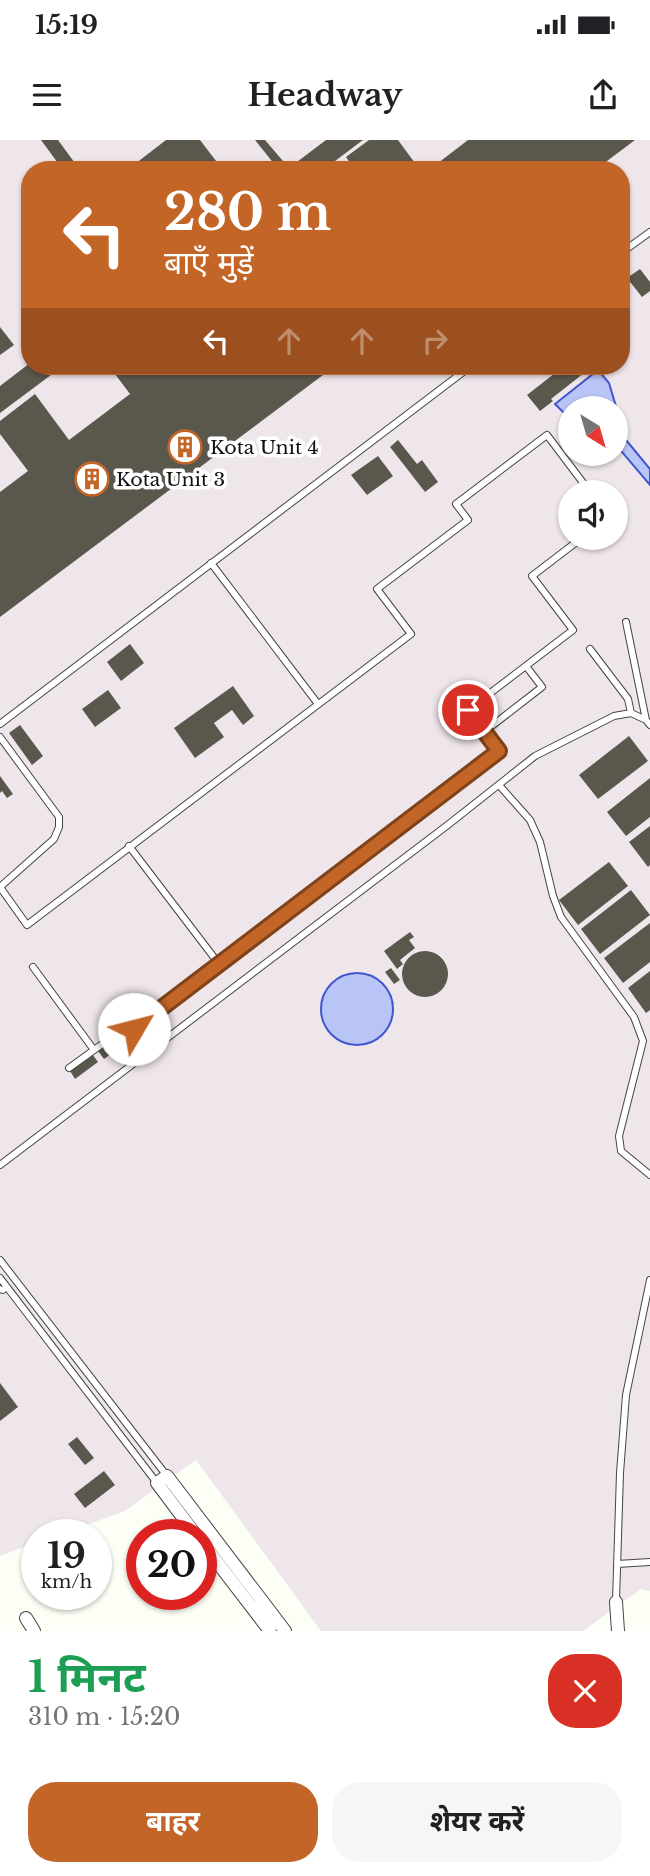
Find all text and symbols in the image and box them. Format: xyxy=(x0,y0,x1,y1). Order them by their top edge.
text: 15:19 xyxy=(35,9,98,41)
text: Headway xyxy=(248,75,402,115)
icon: menu xyxy=(28,76,66,114)
icon: share xyxy=(584,76,622,114)
text: 280 m xyxy=(164,182,331,243)
icon: left xyxy=(49,189,140,280)
text: बाएँ मुड़ें xyxy=(164,243,254,283)
icon: left xyxy=(197,322,235,360)
icon: ahead xyxy=(270,322,308,360)
icon: ahead xyxy=(343,322,381,360)
icon: right xyxy=(416,322,454,360)
north arrow xyxy=(558,396,628,466)
map controls xyxy=(558,396,628,550)
building icon: Kota Unit 4 xyxy=(166,428,204,466)
place label: Kota Unit 4 xyxy=(210,436,319,459)
building icon: Kota Unit 3 xyxy=(73,460,111,498)
place label: Kota Unit 3 xyxy=(116,468,225,491)
button: sound xyxy=(558,480,628,550)
pin xyxy=(438,680,498,740)
icon: arrive xyxy=(449,691,487,729)
position arrow xyxy=(97,992,171,1066)
speed limit sign: 20 xyxy=(126,1519,217,1610)
text: 19 xyxy=(47,1534,86,1577)
text: km/h xyxy=(41,1571,92,1593)
text: 1 मिनट xyxy=(28,1651,146,1703)
button: close xyxy=(548,1654,622,1728)
text: 310 m · 15:20 xyxy=(28,1703,180,1731)
button: बाहर xyxy=(28,1782,318,1862)
button: शेयर करें xyxy=(332,1782,622,1862)

